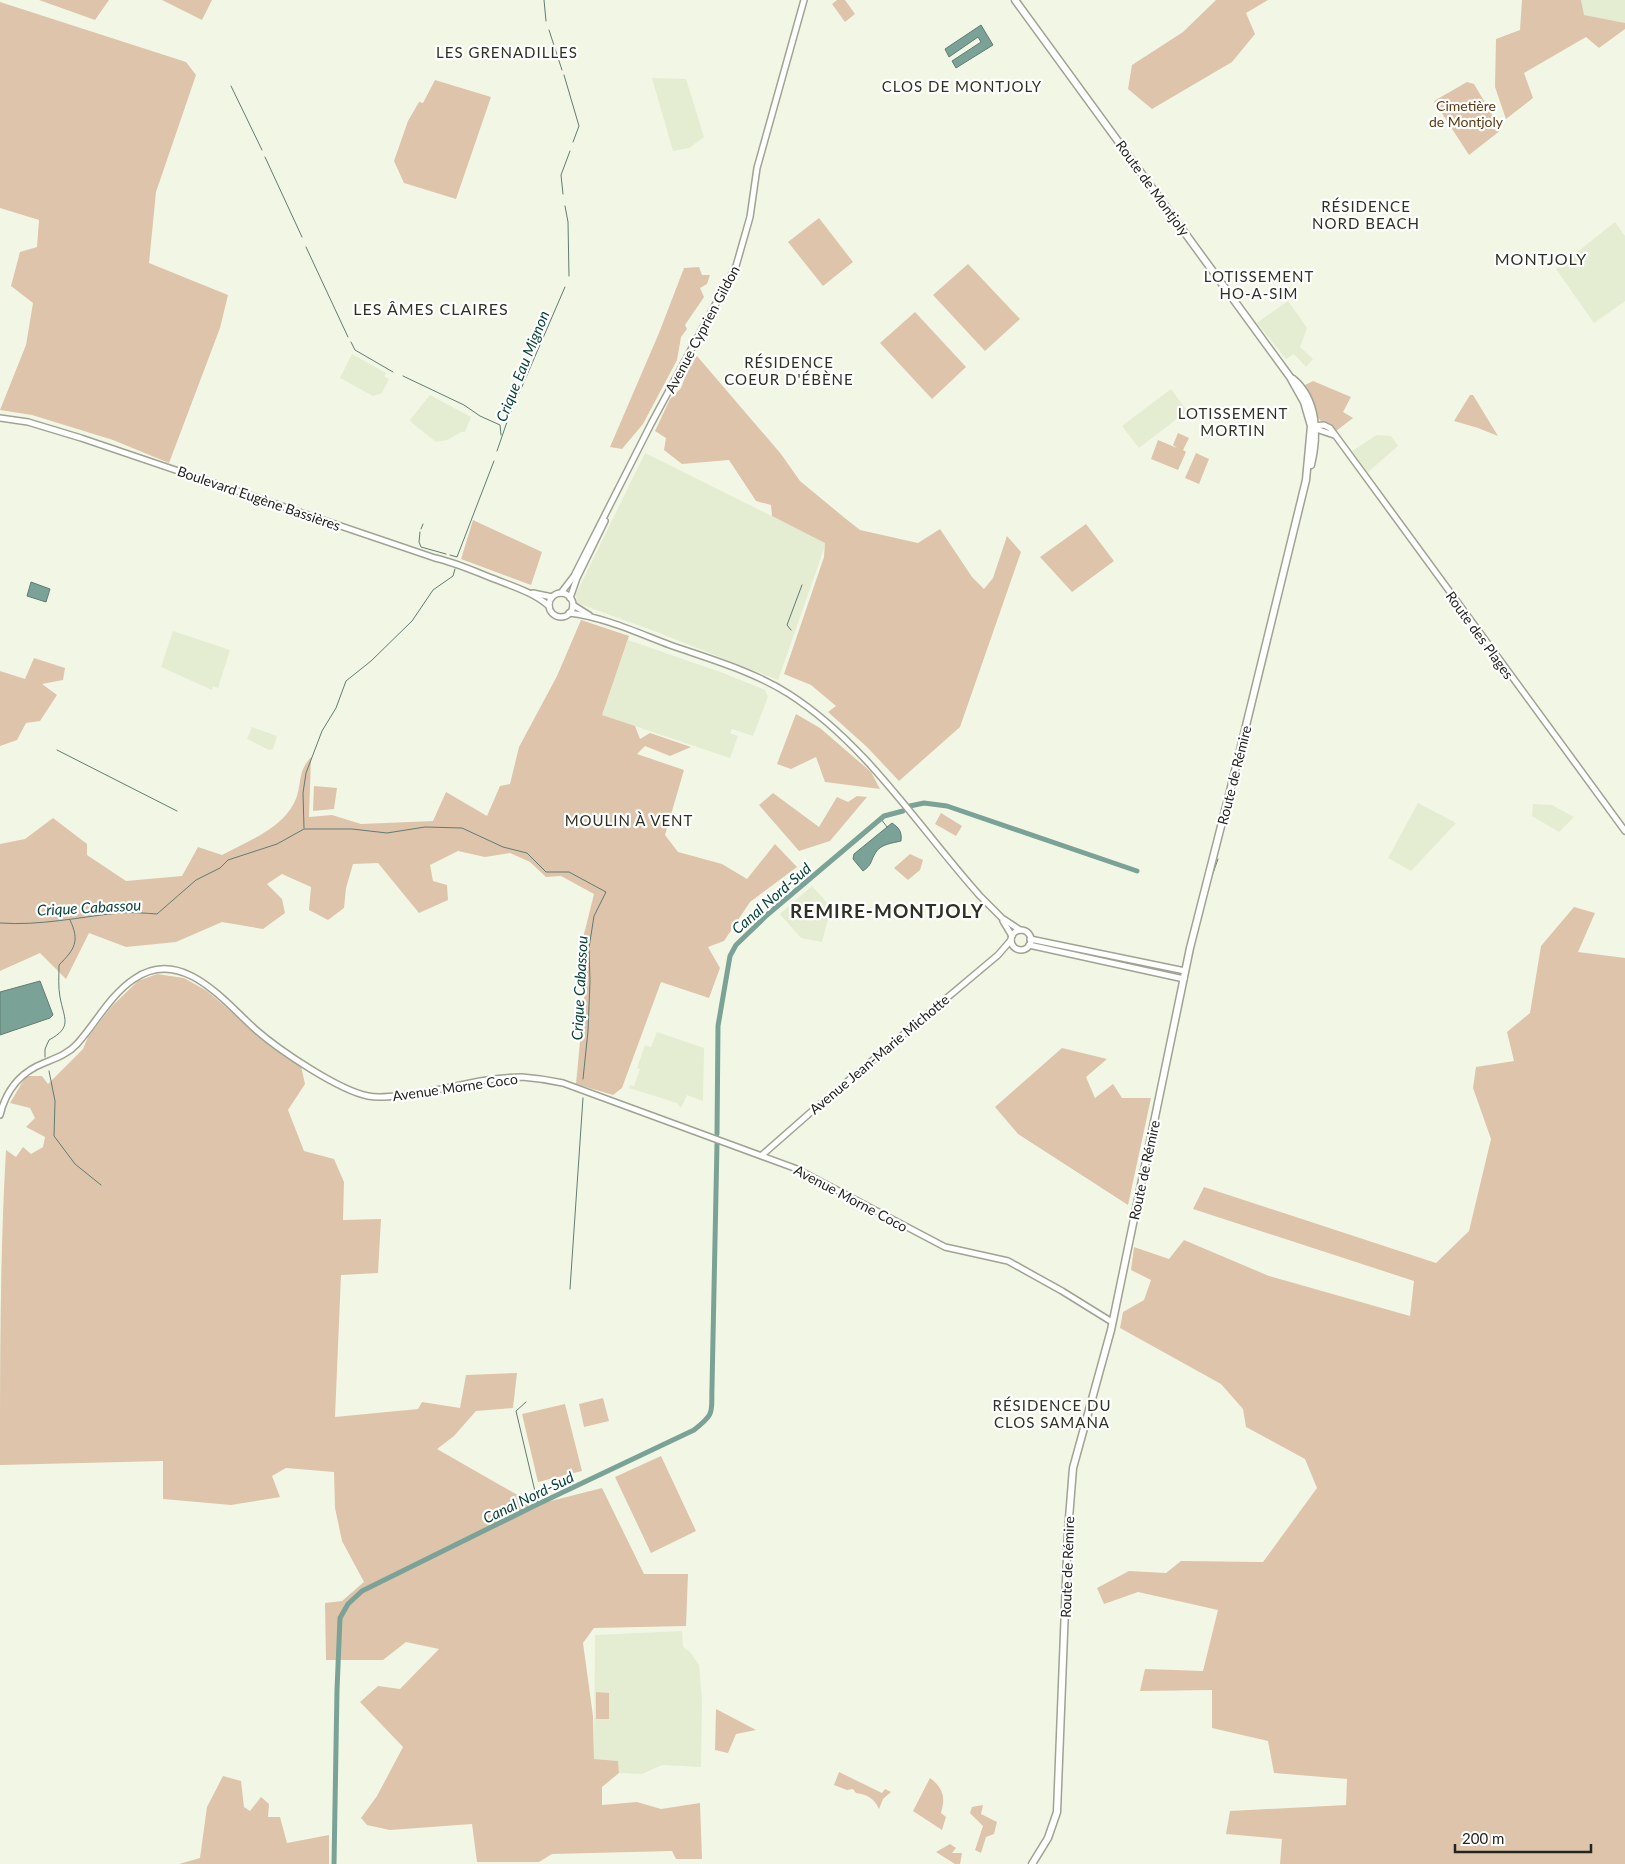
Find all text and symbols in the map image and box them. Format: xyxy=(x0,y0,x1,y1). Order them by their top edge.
district label: LES GRENADILLES xyxy=(436,43,578,61)
district label: CLOS DE MONTJOLY xyxy=(882,77,1042,95)
park label: Cimetière de Montjoly xyxy=(1429,97,1504,130)
street label: Route de Montjoly xyxy=(1113,137,1194,240)
district label: RÉSIDENCE NORD BEACH xyxy=(1312,197,1420,232)
district label: MONTJOLY xyxy=(1495,249,1587,268)
street label: Avenue Cyprien Gildon xyxy=(661,262,743,396)
district label: LOTISSEMENT HO-A-SIM xyxy=(1204,267,1314,302)
district label: LES ÂMES CLAIRES xyxy=(353,299,509,318)
water label: Crique Eau Mignon xyxy=(492,308,553,424)
district label: RÉSIDENCE COEUR D'ÉBÈNE xyxy=(724,353,854,388)
district label: LOTISSEMENT MORTIN xyxy=(1178,404,1288,439)
street label: Boulevard Eugène Bassières xyxy=(175,462,343,534)
street label: Route des Plages xyxy=(1443,588,1517,682)
street label: Route de Rémire xyxy=(1213,724,1255,826)
district label: MOULIN À VENT xyxy=(565,811,693,829)
water label: Canal Nord-Sud xyxy=(728,859,814,937)
water label: Crique Cabassou xyxy=(36,895,142,919)
district label: REMIRE-MONTJOLY xyxy=(790,899,984,922)
water label: Crique Cabassou xyxy=(567,935,591,1041)
street label: Avenue Jean-Marie Michotte xyxy=(806,991,952,1117)
street label: Avenue Morne Coco xyxy=(391,1070,519,1104)
street label: Route de Rémire xyxy=(1125,1119,1163,1221)
street label: Avenue Morne Coco xyxy=(791,1161,911,1235)
district label: RÉSIDENCE DU CLOS SAMANA xyxy=(993,1396,1111,1431)
water label: Canal Nord-Sud xyxy=(480,1467,576,1527)
street label: Route de Rémire xyxy=(1057,1516,1077,1618)
scale bar xyxy=(1455,1822,1591,1854)
text: 200 m xyxy=(1462,1829,1504,1847)

